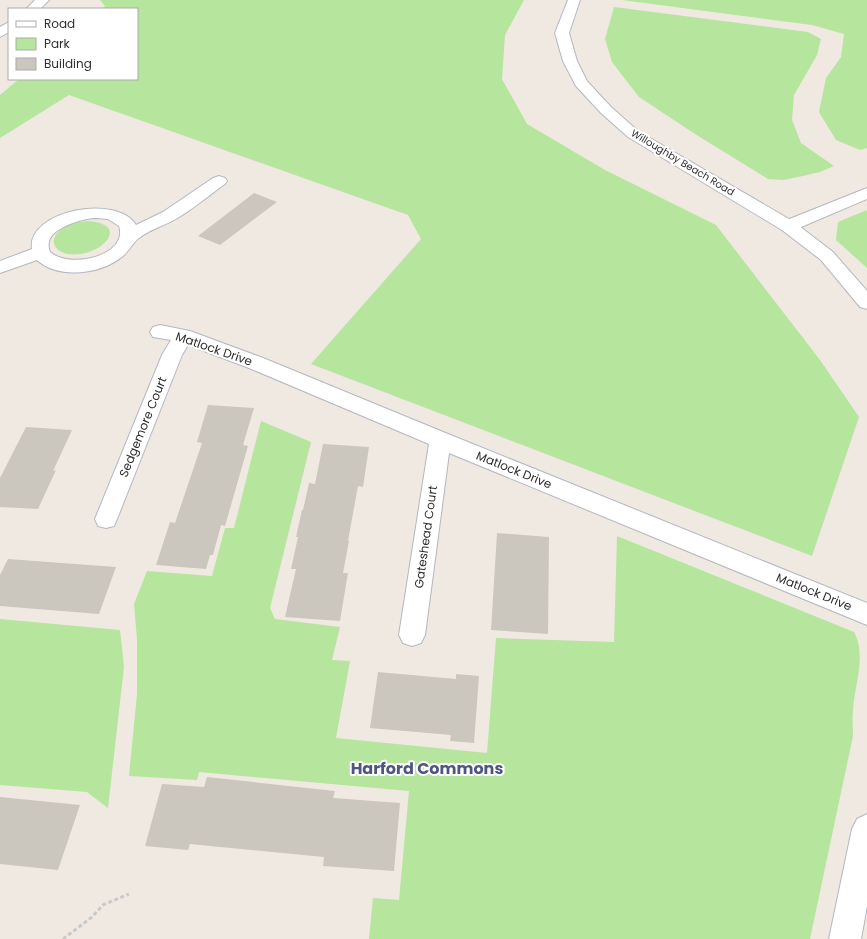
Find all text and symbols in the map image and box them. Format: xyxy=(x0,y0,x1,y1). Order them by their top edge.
legend xyxy=(8,8,138,80)
text: Road xyxy=(44,15,75,32)
text: Park xyxy=(44,35,71,52)
text: Building xyxy=(44,55,92,72)
street label: Willoughby Beach Road xyxy=(628,126,737,199)
street label: Matlock Drive xyxy=(173,327,255,370)
street label: Sedgemore Court xyxy=(115,374,170,479)
street label: Matlock Drive xyxy=(474,447,555,492)
street label: Gateshead Court xyxy=(410,484,441,589)
street label: Matlock Drive xyxy=(774,569,855,614)
district label: Harford Commons xyxy=(351,757,503,780)

